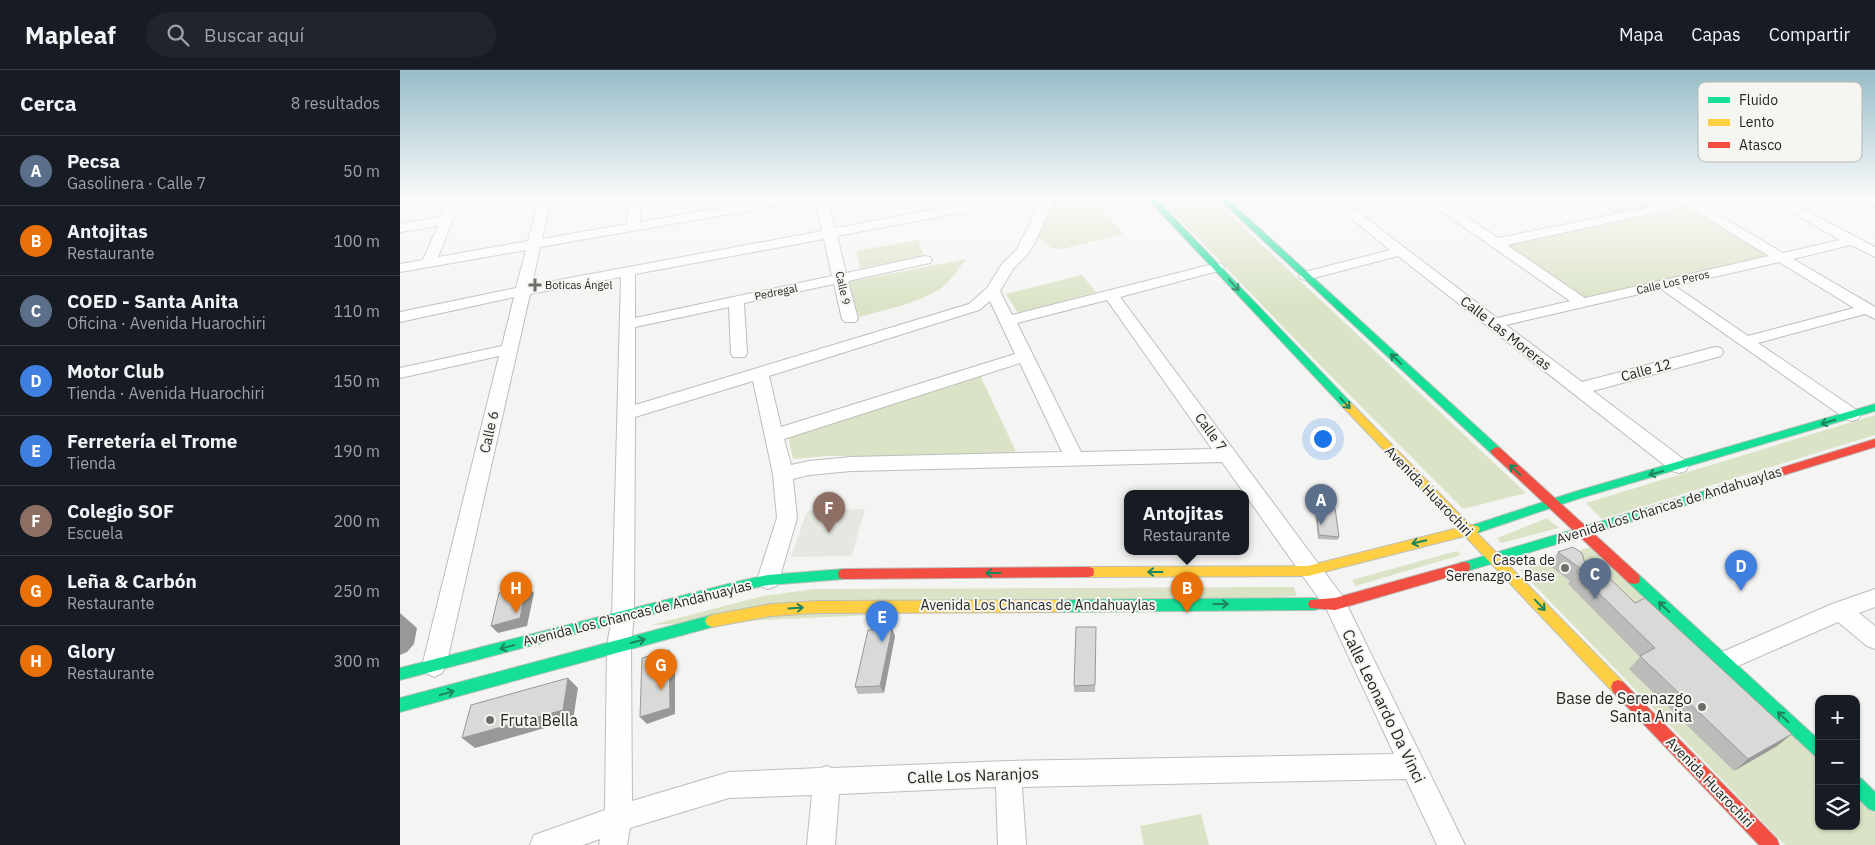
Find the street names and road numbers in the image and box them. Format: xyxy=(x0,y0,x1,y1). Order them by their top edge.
street label: Calle Los Peros xyxy=(1635,267,1711,297)
street label: Calle 9 xyxy=(833,270,853,306)
street label: Pedregal xyxy=(753,281,799,303)
street label: Calle Las Moreras xyxy=(1457,292,1555,374)
street label: Calle 12 xyxy=(1619,355,1673,385)
street label: Calle 6 xyxy=(475,409,503,455)
street label: Calle 7 xyxy=(1191,409,1231,455)
street label: Avenida Huarochiri xyxy=(1381,442,1477,540)
street label: Avenida Los Chancas de Andahuaylas xyxy=(1554,462,1784,548)
street label: Avenida Los Chancas de Andahuaylas xyxy=(521,576,753,650)
street label: Avenida Los Chancas de Andahuaylas xyxy=(920,596,1156,614)
street label: Calle Leonardo Da Vinci xyxy=(1338,626,1430,786)
street label: Avenida Huarochiri xyxy=(1662,733,1758,831)
street label: Calle Los Naranjos xyxy=(907,763,1039,787)

